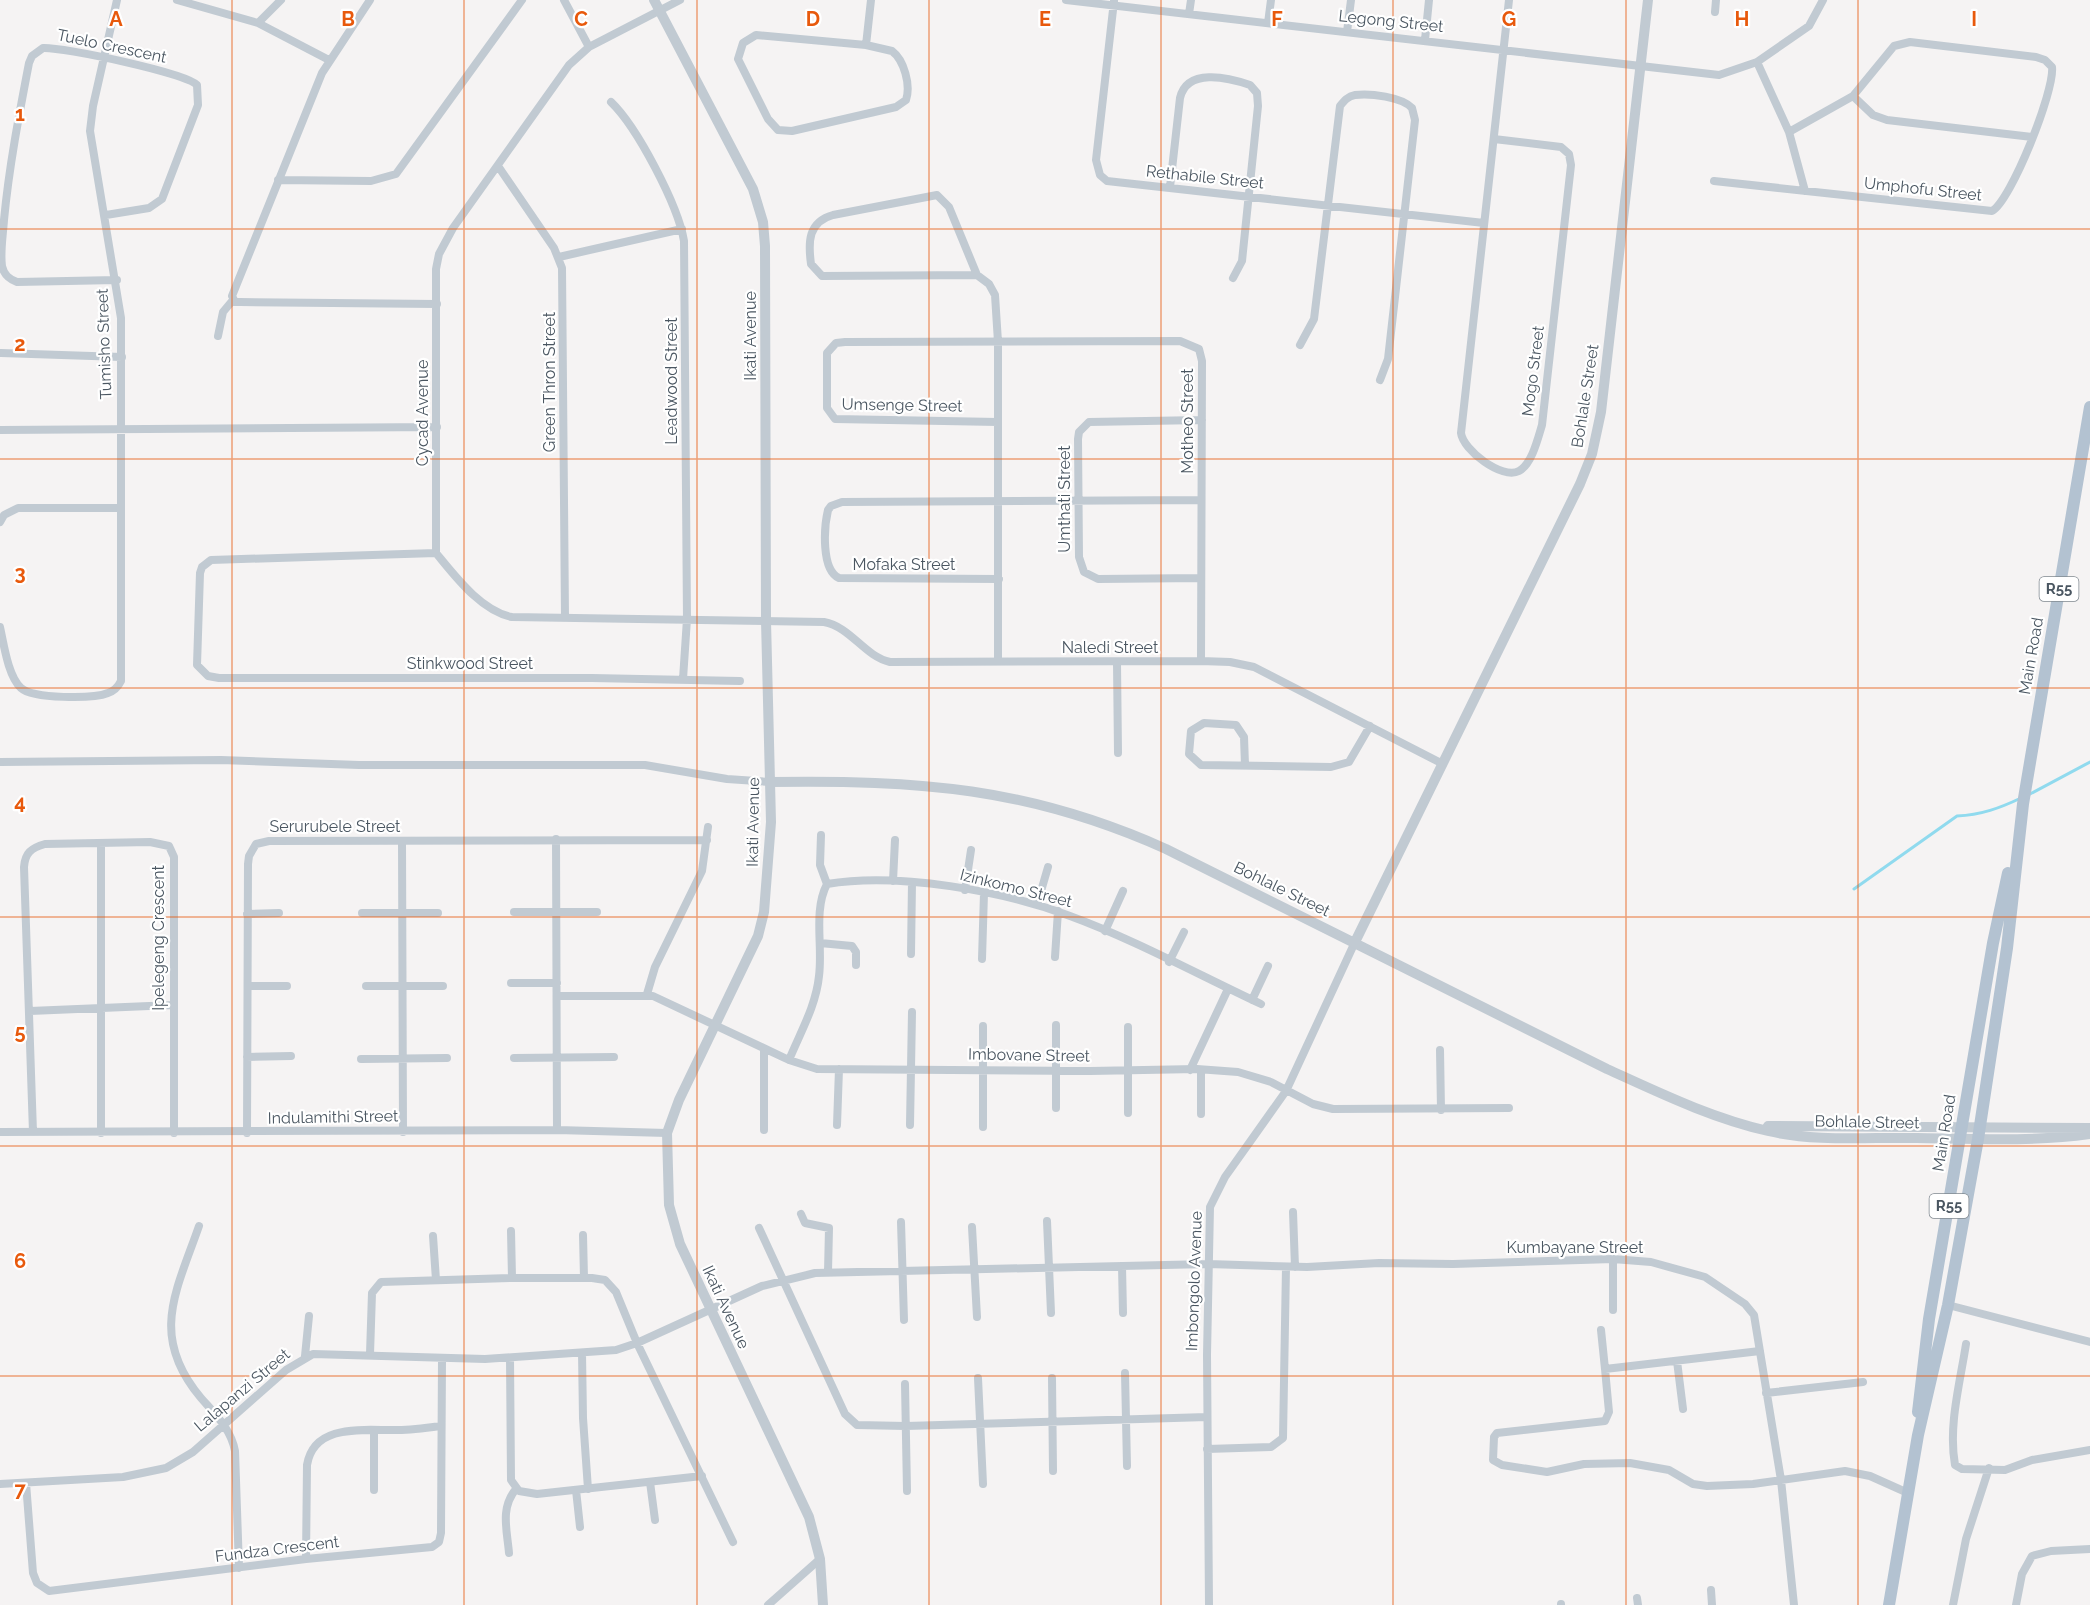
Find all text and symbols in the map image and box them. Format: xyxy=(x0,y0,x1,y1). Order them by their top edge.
street label: Legong Street xyxy=(1337,6,1445,36)
text: A xyxy=(109,7,123,31)
text: B xyxy=(341,7,355,31)
text: C xyxy=(574,7,588,31)
text: D xyxy=(806,7,820,31)
text: E xyxy=(1039,7,1051,31)
text: F xyxy=(1271,7,1283,31)
text: G xyxy=(1502,7,1516,31)
text: H xyxy=(1735,7,1749,31)
text: I xyxy=(1971,7,1977,31)
street label: Tuelo Crescent xyxy=(56,25,169,67)
text: 1 xyxy=(15,102,25,126)
street label: Rethabile Street xyxy=(1145,161,1266,193)
street label: Umphofu Street xyxy=(1863,173,1984,205)
street label: Tumisho Street xyxy=(93,288,115,400)
street label: Ikati Avenue xyxy=(741,291,760,381)
street label: Green Thron Street xyxy=(540,311,559,452)
street label: Leadwood Street xyxy=(662,317,681,445)
street label: Mogo Street xyxy=(1518,324,1548,417)
text: 2 xyxy=(14,332,26,356)
street label: Bohlale Street xyxy=(1567,342,1603,449)
street label: Cycad Avenue xyxy=(413,360,432,466)
street label: Motheo Street xyxy=(1178,368,1197,474)
street label: Umsenge Street xyxy=(841,394,963,416)
street label: Umthati Street xyxy=(1055,445,1074,553)
street label: Mofaka Street xyxy=(853,555,956,574)
text: 3 xyxy=(14,561,26,585)
road number: R55 xyxy=(2040,577,2078,601)
street label: Main Road xyxy=(2015,616,2047,696)
street label: Naledi Street xyxy=(1062,638,1159,657)
street label: Stinkwood Street xyxy=(407,654,534,673)
street label: Ikati Avenue xyxy=(743,777,763,867)
text: 4 xyxy=(14,790,26,814)
street label: Serurubele Street xyxy=(270,817,401,836)
street label: Bohlale Street xyxy=(1231,857,1334,921)
street label: Ipelegeng Crescent xyxy=(149,865,168,1011)
street label: Izinkomo Street xyxy=(958,865,1075,911)
text: 5 xyxy=(14,1020,26,1044)
street label: Imbovane Street xyxy=(968,1044,1091,1066)
street label: Main Road xyxy=(1929,1093,1959,1173)
street label: Indulamithi Street xyxy=(268,1106,399,1128)
street label: Bohlale Street xyxy=(1814,1112,1920,1132)
road number: R55 xyxy=(1930,1194,1968,1218)
street label: Imbongolo Avenue xyxy=(1182,1211,1206,1351)
street label: Kumbayane Street xyxy=(1507,1238,1644,1257)
text: 6 xyxy=(14,1249,26,1273)
street label: Ikati Avenue xyxy=(698,1262,754,1352)
street label: Lalapanzi Street xyxy=(190,1344,294,1435)
text: 7 xyxy=(14,1478,26,1502)
street label: Fundza Crescent xyxy=(214,1532,341,1566)

